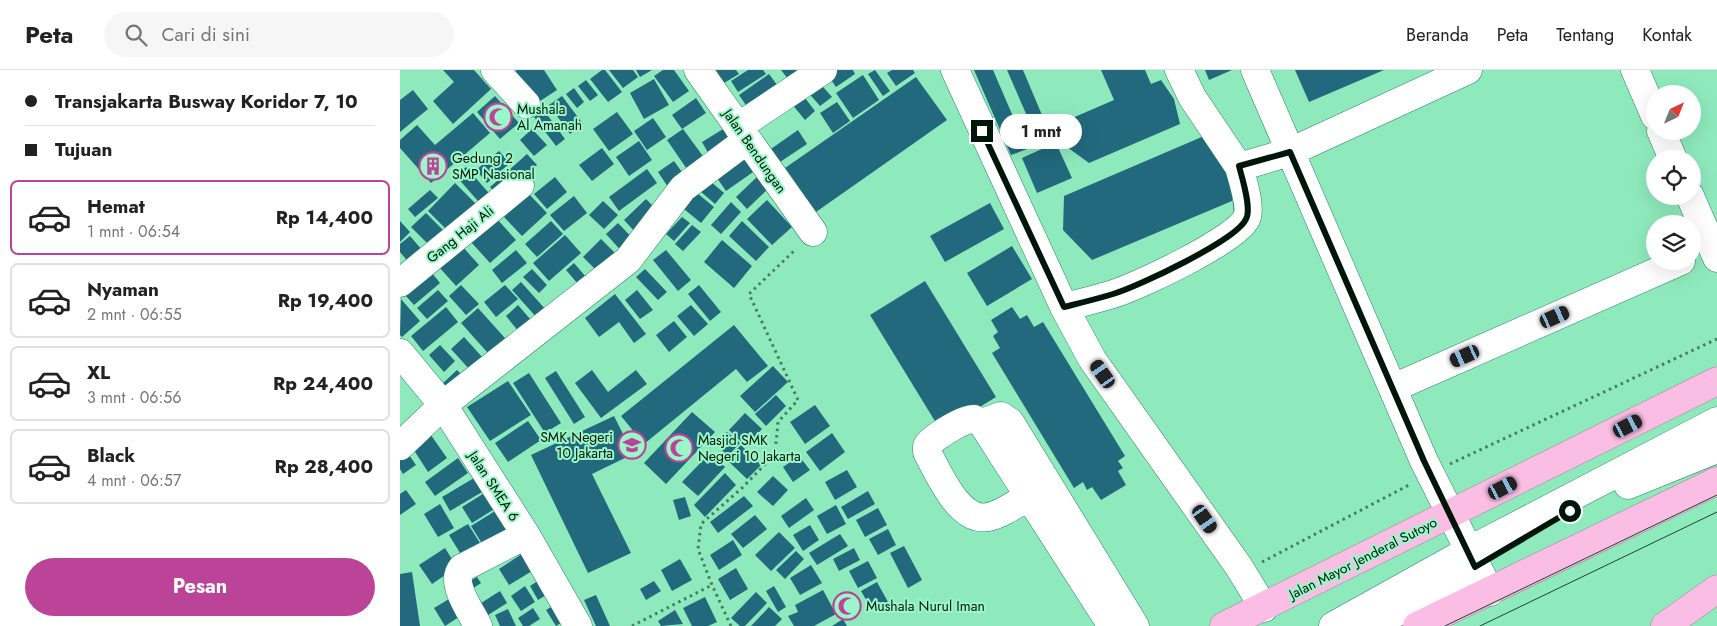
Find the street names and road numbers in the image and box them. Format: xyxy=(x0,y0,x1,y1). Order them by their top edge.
street label: Jalan Bendungan xyxy=(717,103,792,197)
street label: Gang Haji Ali xyxy=(422,201,498,267)
street label: Jalan SMEA 6 xyxy=(463,445,524,525)
street label: Jalan Mayor Jenderal Sutoyo xyxy=(1284,512,1441,605)

